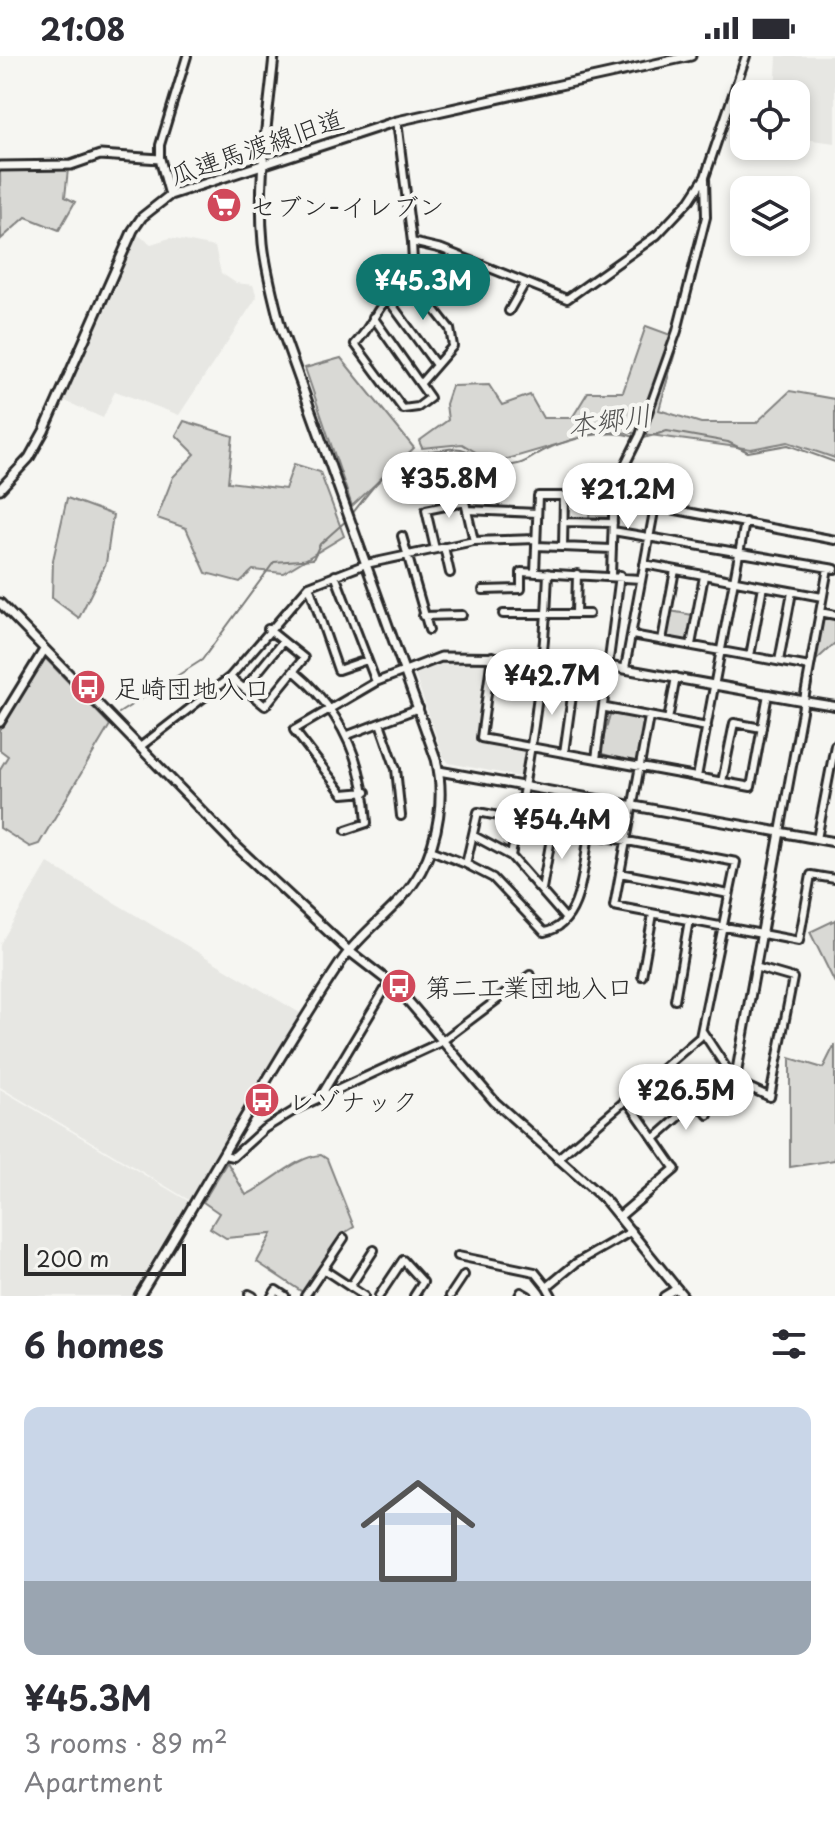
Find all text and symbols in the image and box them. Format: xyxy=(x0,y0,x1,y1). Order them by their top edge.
text: 21:08 xyxy=(40,6,125,51)
map controls xyxy=(730,80,810,256)
button: locate xyxy=(730,80,810,160)
street label: 瓜連馬渡線旧道 xyxy=(164,98,348,194)
button: layers xyxy=(730,176,810,256)
supermarket icon: セブン-イレブン xyxy=(205,186,243,224)
place label: セブン-イレブン xyxy=(250,186,445,225)
pin: ¥45.3M xyxy=(358,254,488,322)
text: ¥45.3M xyxy=(374,260,472,299)
water label: 本郷川 xyxy=(564,392,654,446)
pin: ¥35.8M xyxy=(384,452,514,520)
text: ¥35.8M xyxy=(400,458,498,497)
pin: ¥21.2M xyxy=(563,463,693,531)
text: ¥21.2M xyxy=(580,469,676,508)
pin: ¥42.7M xyxy=(487,649,617,717)
text: ¥42.7M xyxy=(504,655,601,694)
bus stop icon: 足崎団地入口 xyxy=(69,668,107,706)
place label: 足崎団地入口 xyxy=(114,668,270,707)
pin: ¥54.4M xyxy=(497,793,627,861)
text: ¥54.4M xyxy=(513,799,611,838)
bus stop icon: 第二工業団地入口 xyxy=(380,967,418,1005)
place label: 第二工業団地入口 xyxy=(425,967,633,1006)
pin: ¥26.5M xyxy=(621,1064,751,1132)
text: ¥26.5M xyxy=(637,1070,735,1109)
bus stop icon: レゾナック xyxy=(243,1081,281,1119)
place label: レゾナック xyxy=(288,1081,418,1120)
scale bar xyxy=(24,1240,186,1276)
text: 200 m xyxy=(36,1241,109,1274)
text: 6 homes xyxy=(24,1318,164,1370)
icon: filters xyxy=(767,1322,811,1366)
icon: home xyxy=(346,1459,490,1603)
text: ¥45.3M xyxy=(24,1671,152,1723)
text: 3 rooms · 89 m² xyxy=(24,1723,228,1762)
text: Apartment xyxy=(24,1762,163,1801)

